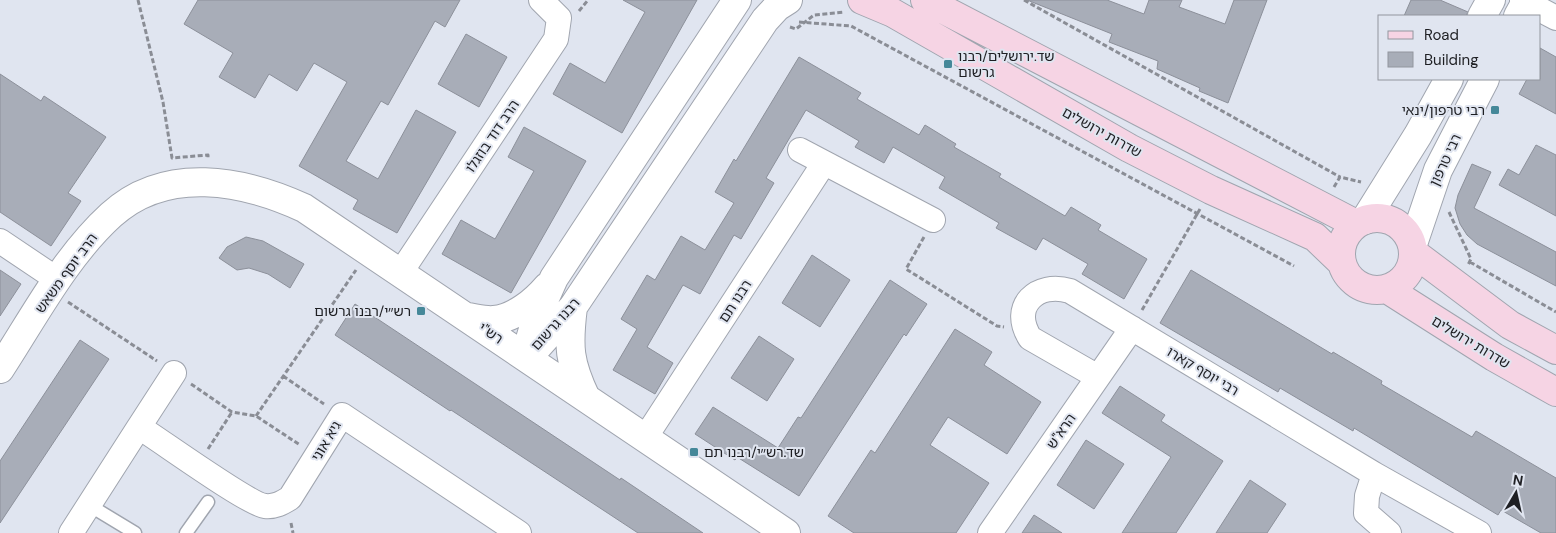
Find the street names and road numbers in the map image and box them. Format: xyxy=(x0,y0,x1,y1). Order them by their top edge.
street label: הרב דוד בוזגלו xyxy=(461,96,523,176)
street label: שדרות ירושלים xyxy=(1059,103,1145,161)
street label: רבי טרפון xyxy=(1425,131,1465,189)
street label: הרב יוסף משאש xyxy=(31,229,101,317)
street label: רבנו תם xyxy=(715,276,755,326)
street label: רבנו גרשום xyxy=(527,294,583,354)
street label: שדרות ירושלים xyxy=(1428,312,1514,372)
street label: רש"י xyxy=(475,318,507,348)
street label: רבי יוסף קארו xyxy=(1164,342,1242,400)
street label: הרא"ש xyxy=(1042,410,1080,452)
street label: גיא אוני xyxy=(307,418,345,464)

